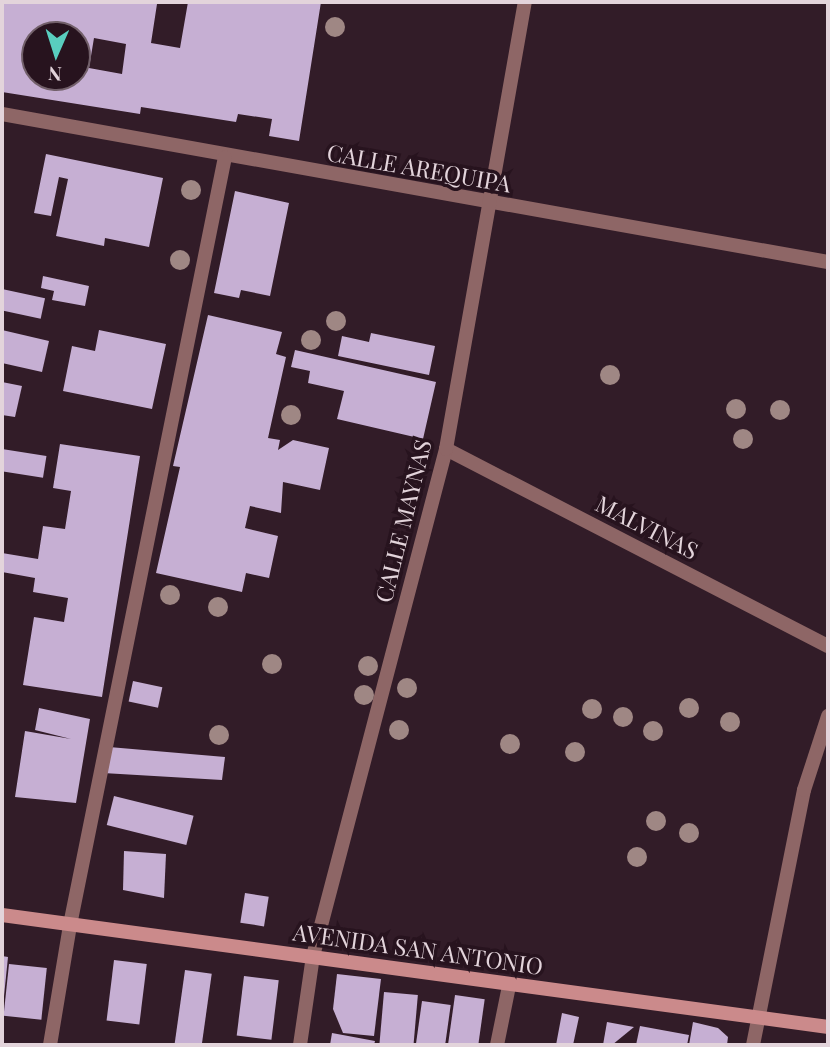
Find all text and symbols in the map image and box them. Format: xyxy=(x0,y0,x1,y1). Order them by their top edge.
north arrow xyxy=(21,21,91,91)
text: N xyxy=(47,62,63,88)
street label: CALLE AREQUIPA xyxy=(325,138,513,198)
street label: CALLE MAYNAS xyxy=(369,437,437,605)
street label: MALVINAS xyxy=(591,489,703,565)
street label: AVENIDA SAN ANTONIO xyxy=(291,918,545,980)

